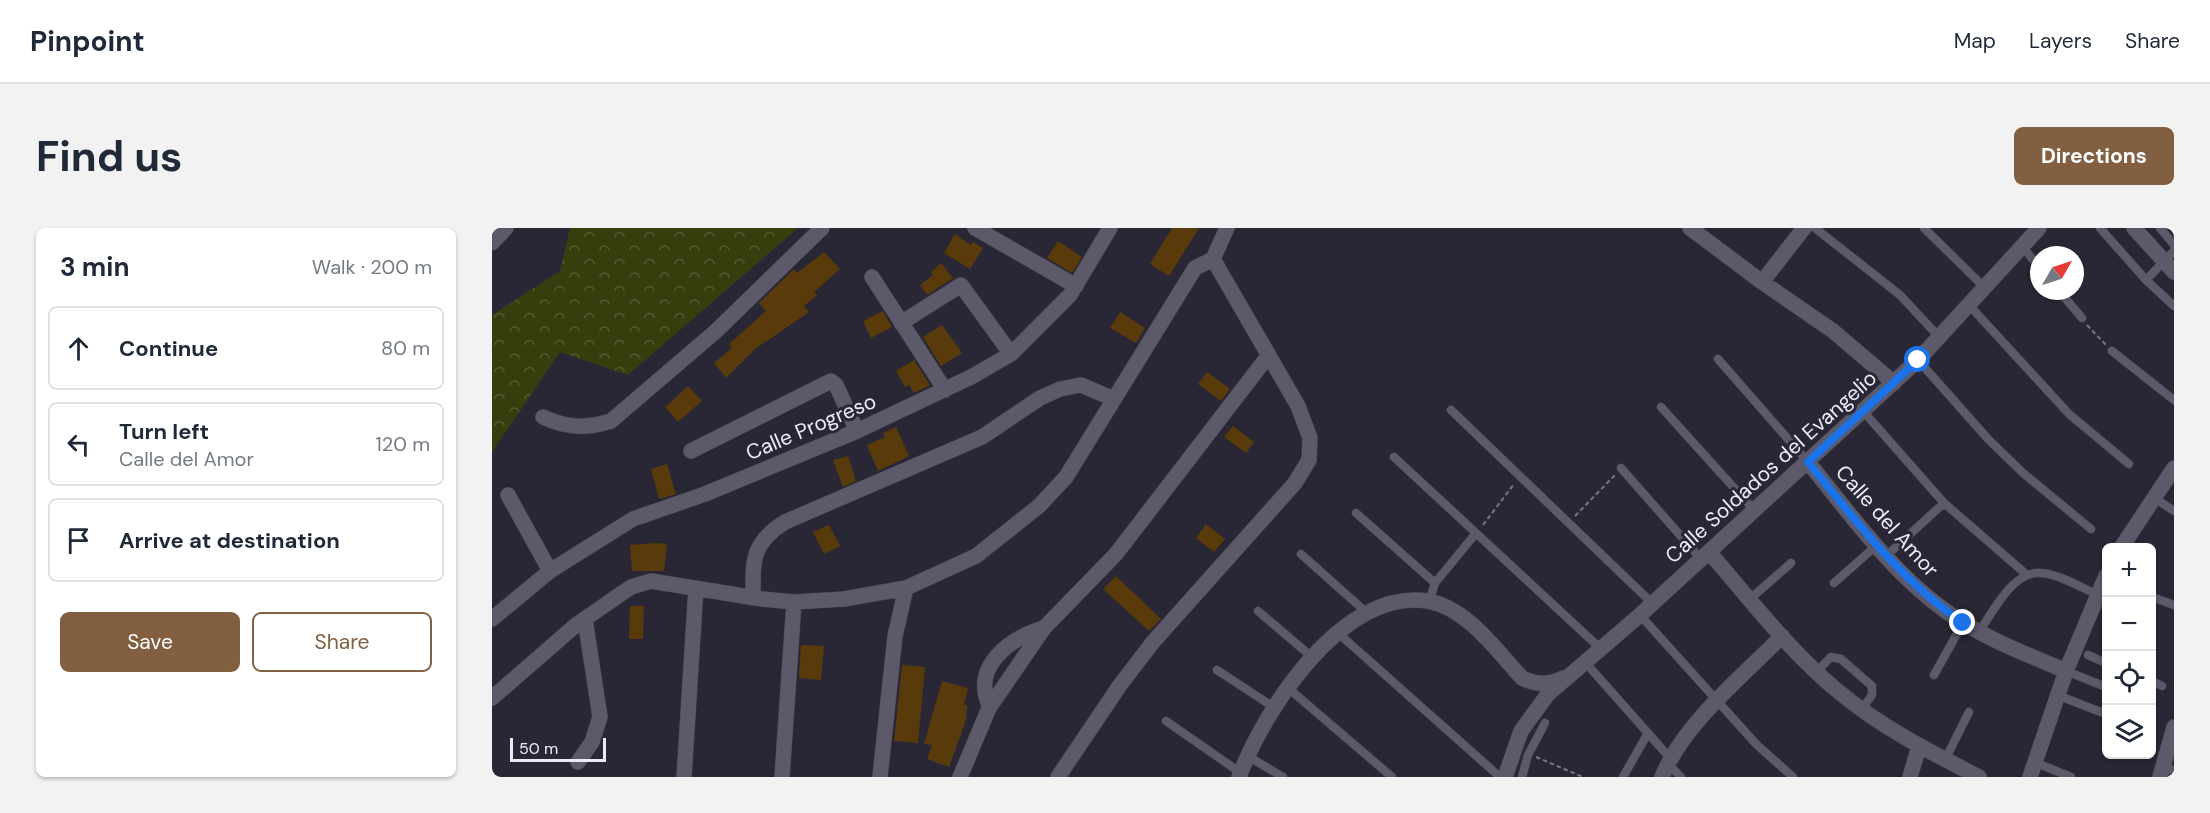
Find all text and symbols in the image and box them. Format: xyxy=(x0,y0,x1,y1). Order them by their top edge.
text: Pinpoint xyxy=(30,23,145,60)
text: Map xyxy=(1954,27,1996,55)
text: Layers xyxy=(2029,27,2092,55)
text: Share xyxy=(2125,27,2180,55)
button: Directions xyxy=(2014,127,2174,185)
text: Find us xyxy=(36,129,182,184)
north arrow xyxy=(2030,246,2084,300)
text: 3 min xyxy=(60,250,129,284)
text: Walk · 200 m xyxy=(312,254,432,280)
icon: ahead xyxy=(62,332,95,365)
text: Continue xyxy=(119,334,218,363)
text: 80 m xyxy=(381,335,430,361)
route start xyxy=(1904,346,1930,372)
street label: Calle Soldados del Evangelio xyxy=(1659,364,1883,570)
street label: Calle Progreso xyxy=(742,387,880,467)
text: Turn left xyxy=(119,417,209,446)
icon: left xyxy=(62,428,95,461)
text: 120 m xyxy=(376,431,430,457)
text: Calle del Amor xyxy=(119,446,254,472)
street label: Calle del Amor xyxy=(1829,459,1945,583)
icon: arrive xyxy=(62,524,95,557)
text: Arrive at destination xyxy=(119,526,340,555)
map controls xyxy=(2102,543,2156,759)
button: + xyxy=(2102,543,2156,597)
button: − xyxy=(2102,597,2156,651)
route end xyxy=(1949,609,1975,635)
button: Save xyxy=(60,612,240,672)
button: Share xyxy=(252,612,432,672)
button: locate xyxy=(2102,651,2156,705)
button: layers xyxy=(2102,705,2156,759)
scale bar xyxy=(510,735,606,762)
text: 50 m xyxy=(519,738,558,759)

